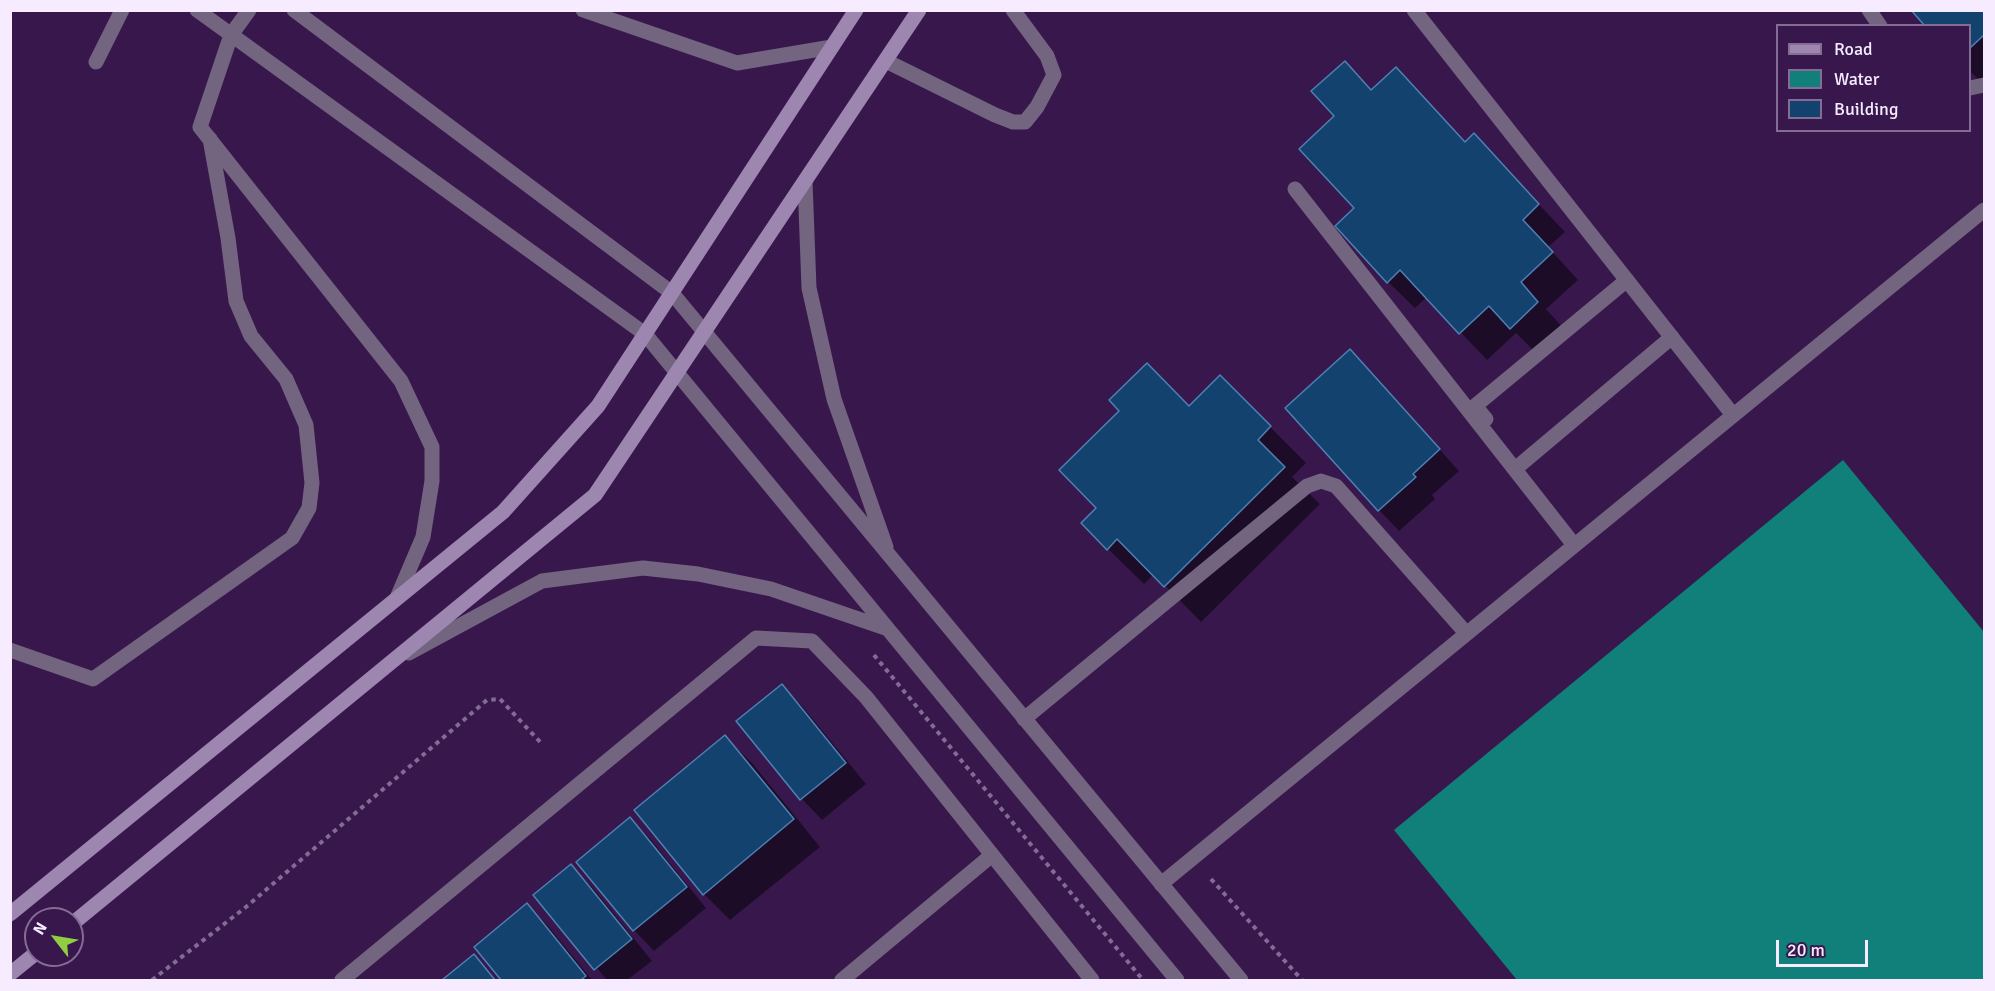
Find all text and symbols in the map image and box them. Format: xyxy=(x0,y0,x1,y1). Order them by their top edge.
legend xyxy=(1776,24,1971,132)
text: Road xyxy=(1834,38,1873,60)
text: Water xyxy=(1834,68,1879,90)
text: Building xyxy=(1834,98,1898,120)
north arrow xyxy=(24,907,84,967)
text: N xyxy=(29,919,52,939)
scale bar xyxy=(1779,928,1870,966)
text: 20 m xyxy=(1787,939,1825,961)

